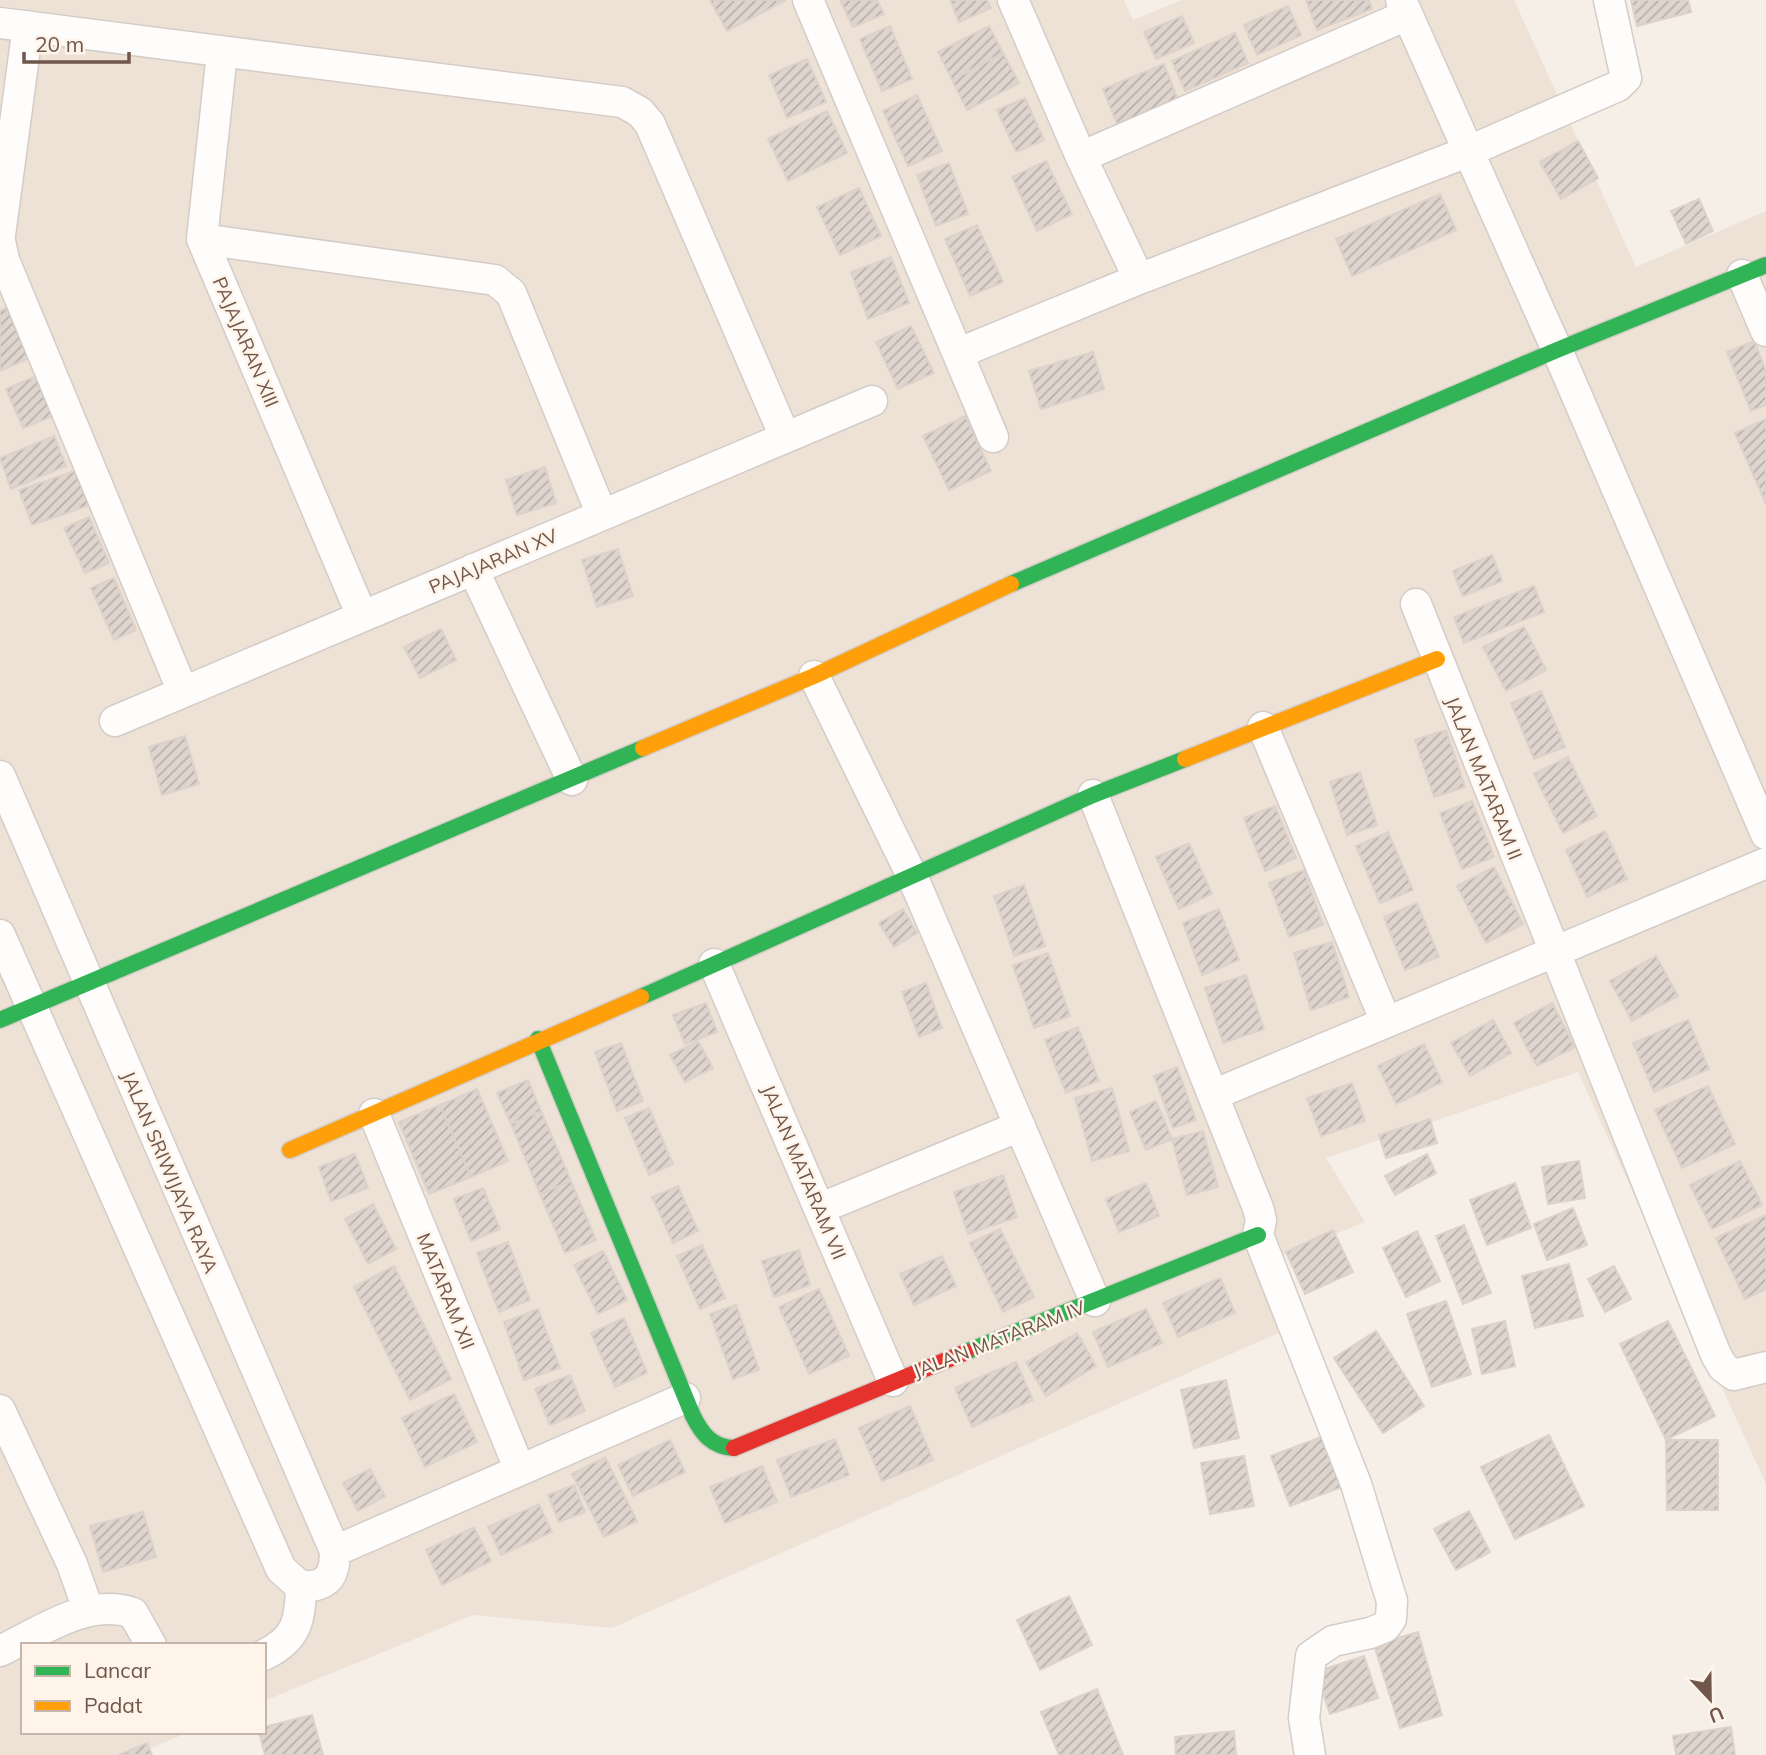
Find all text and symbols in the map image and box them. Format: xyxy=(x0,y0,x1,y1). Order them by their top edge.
scale bar xyxy=(24,21,130,65)
text: 20 m xyxy=(35,31,84,57)
street label: PAJAJARAN XIII xyxy=(208,273,284,411)
street label: PAJAJARAN XV xyxy=(425,523,562,599)
street label: JALAN MATARAM II xyxy=(1440,693,1528,863)
street label: JALAN SRIWIJAYA RAYA xyxy=(116,1067,224,1277)
street label: JALAN MATARAM VII xyxy=(756,1081,852,1263)
street label: MATARAM XII xyxy=(412,1229,480,1353)
street label: JALAN MATARAM IV xyxy=(910,1295,1089,1383)
legend xyxy=(21,1643,266,1734)
text: Lancar xyxy=(84,1657,151,1683)
north arrow xyxy=(1675,1664,1745,1734)
text: Padat xyxy=(84,1692,142,1718)
text: U xyxy=(1705,1701,1727,1729)

